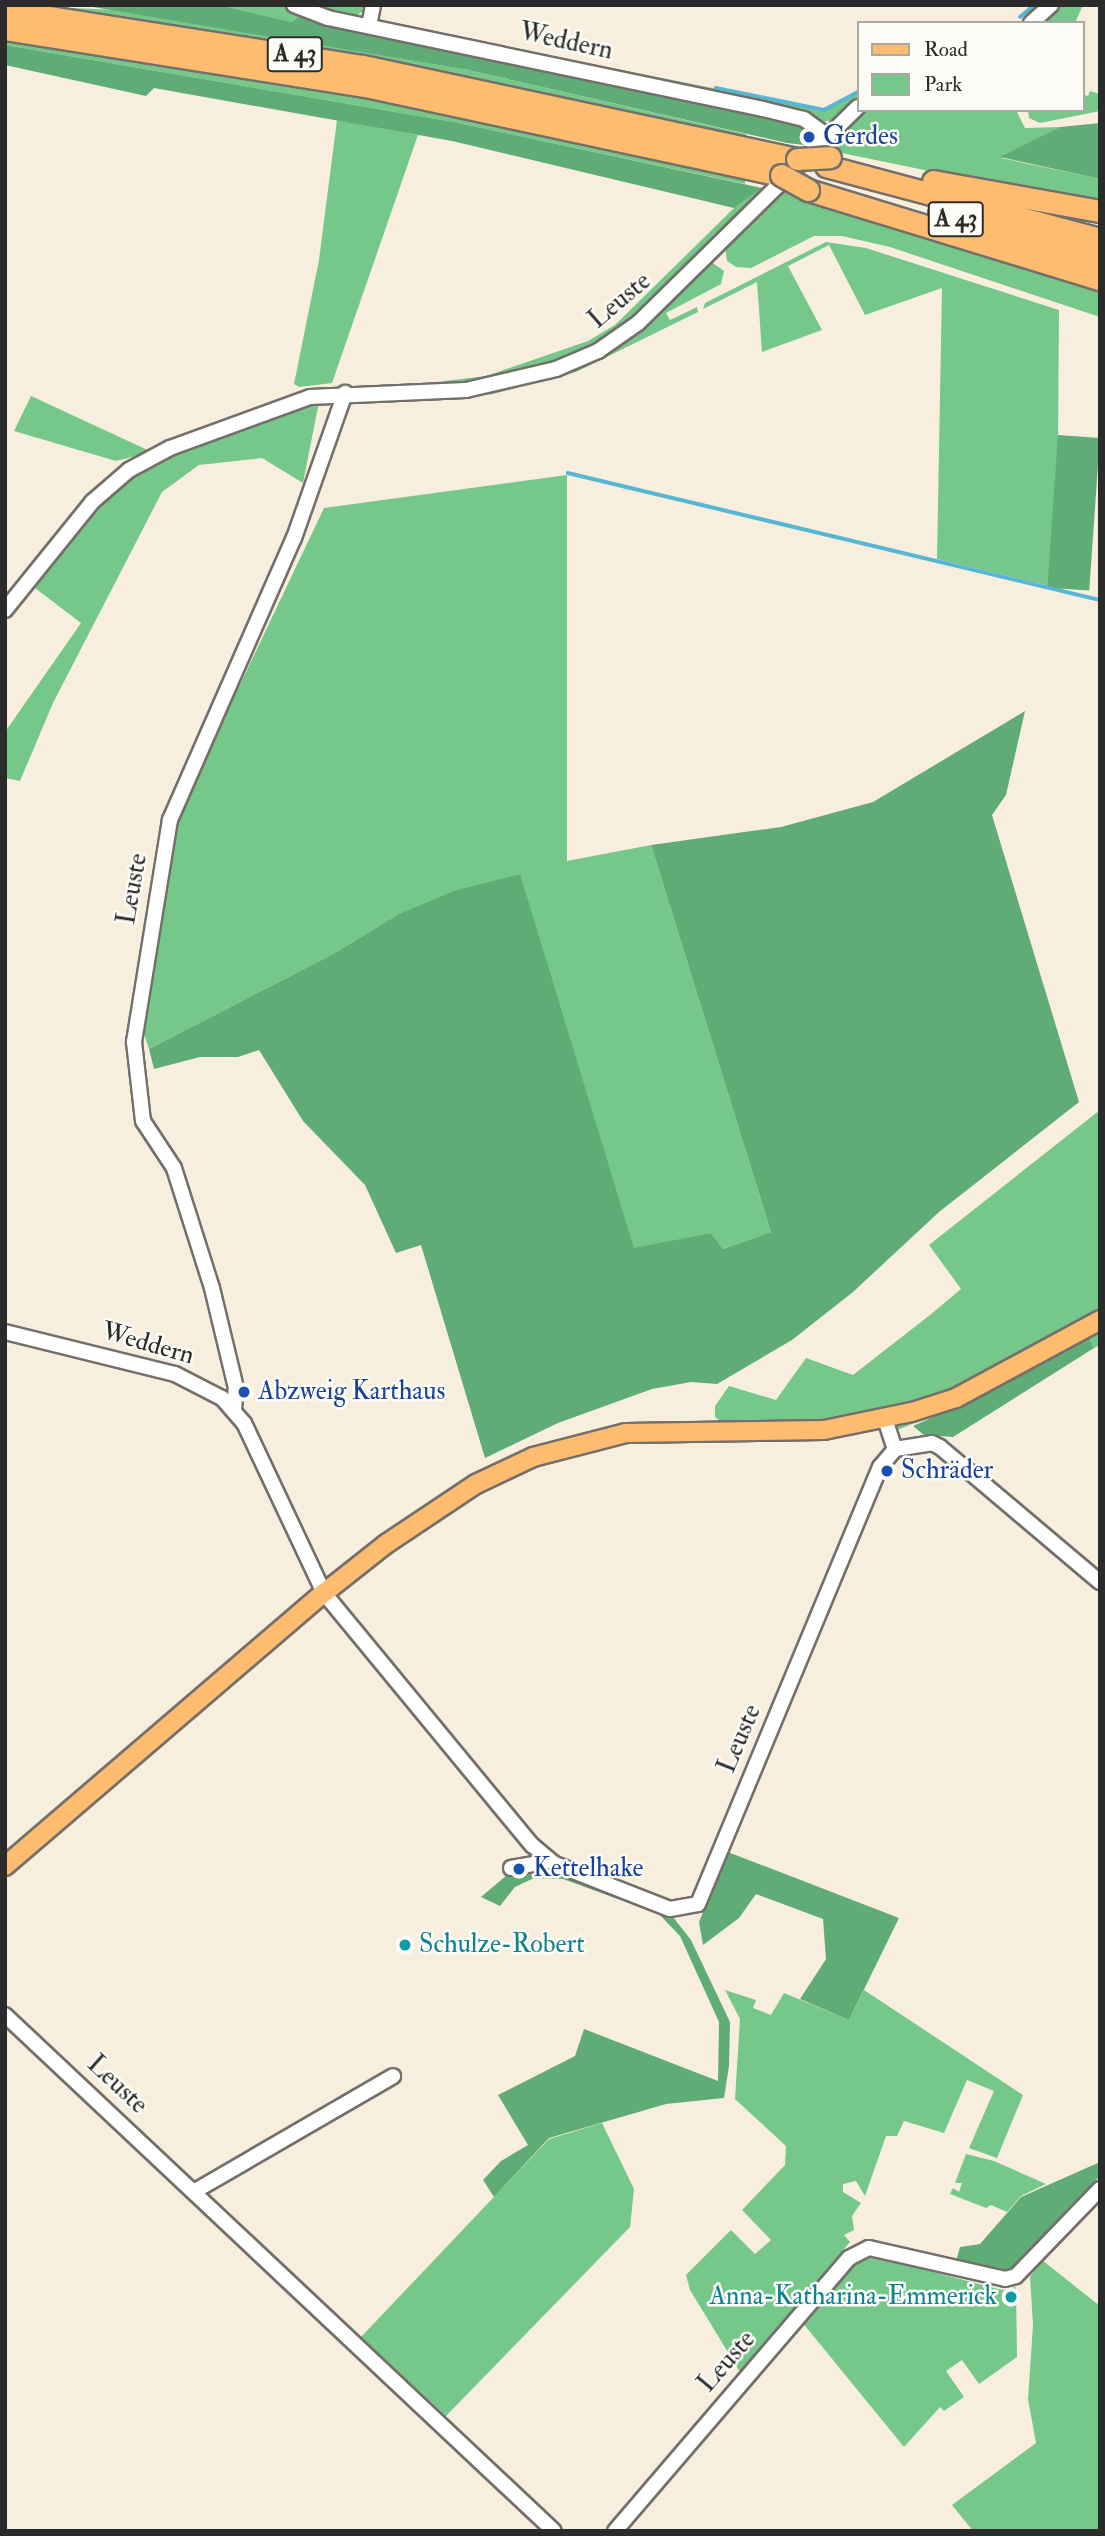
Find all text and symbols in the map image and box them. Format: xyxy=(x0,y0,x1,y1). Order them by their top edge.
street label: Weddern xyxy=(517,17,615,67)
legend xyxy=(856,21,1084,112)
road number: A 43 xyxy=(265,34,325,74)
text: Road xyxy=(924,36,968,63)
text: Park xyxy=(924,71,962,98)
place label: Gerdes xyxy=(823,121,898,153)
marker: Gerdes xyxy=(801,129,817,145)
road number: A 43 xyxy=(926,198,986,240)
street label: Leuste xyxy=(583,266,657,336)
street label: Leuste xyxy=(111,851,155,927)
street label: Weddern xyxy=(98,1316,198,1372)
place label: Abzweig Karthaus xyxy=(258,1376,445,1408)
marker: Abzweig Karthaus xyxy=(236,1384,252,1400)
place label: Schräder xyxy=(901,1455,993,1487)
marker: Schräder xyxy=(879,1463,895,1479)
street label: Leuste xyxy=(712,1700,768,1778)
place label: Kettelhake xyxy=(533,1853,643,1885)
marker: Kettelhake xyxy=(511,1861,527,1877)
place label: Schulze-Robert xyxy=(419,1929,585,1961)
marker: Schulze-Robert xyxy=(397,1937,413,1953)
street label: Leuste xyxy=(80,2049,154,2121)
place label: Anna-Katharina-Emmerick xyxy=(709,2281,997,2313)
marker: Anna-Katharina-Emmerick xyxy=(1003,2289,1019,2305)
street label: Leuste xyxy=(692,2325,762,2399)

